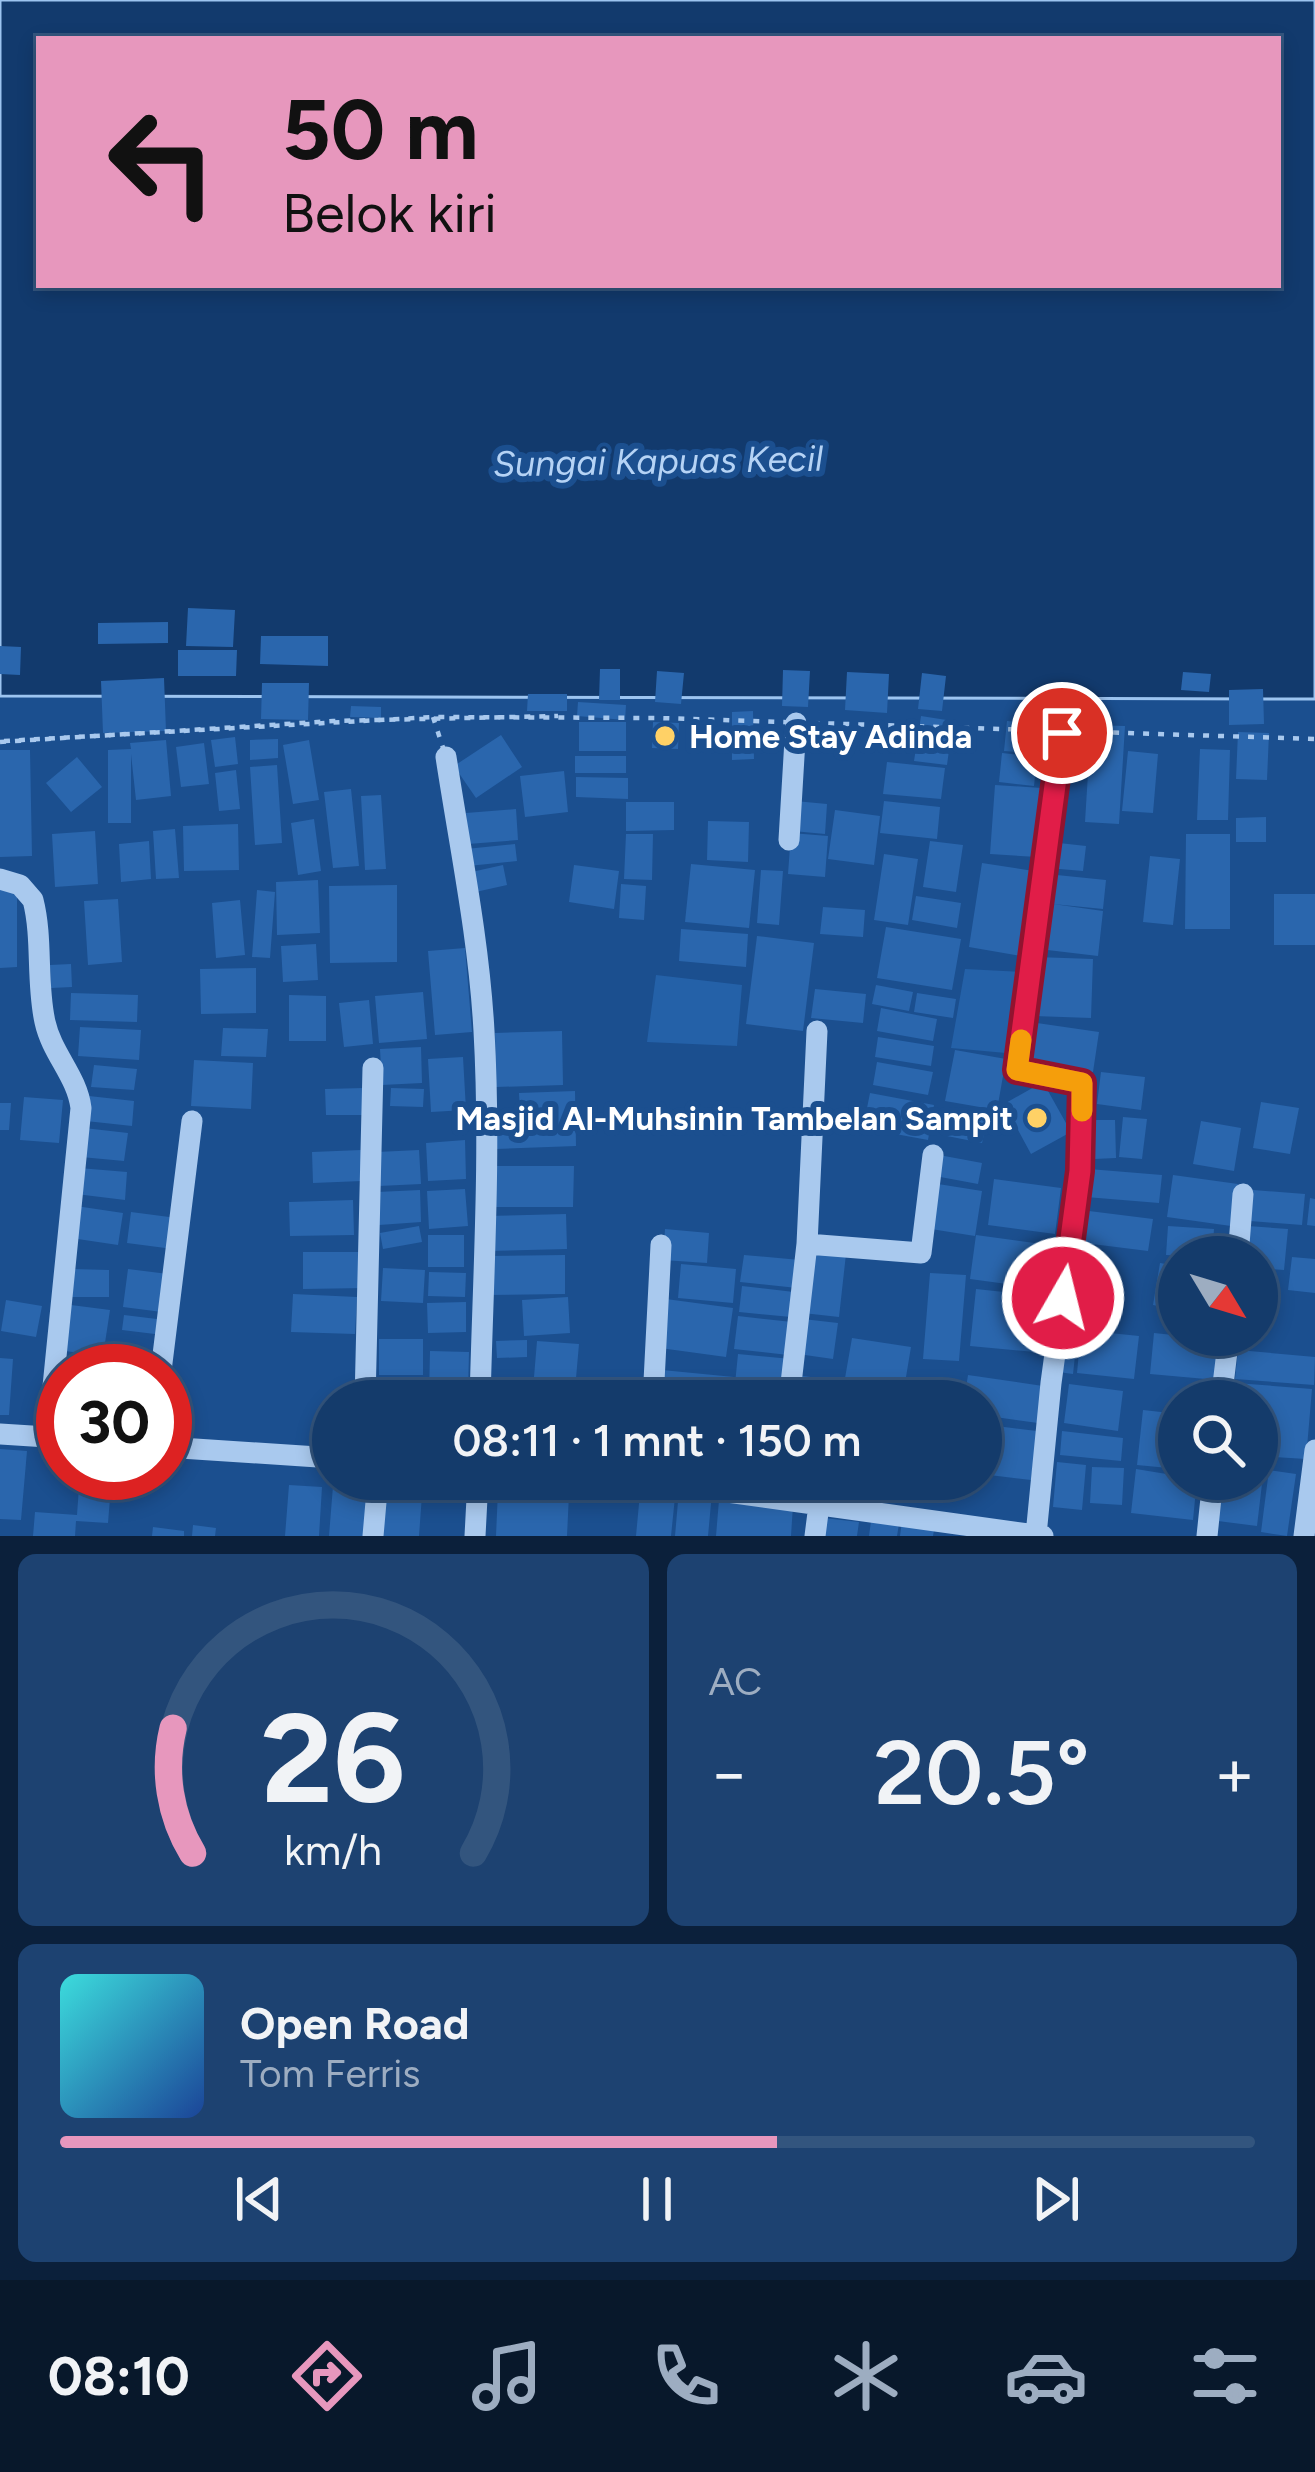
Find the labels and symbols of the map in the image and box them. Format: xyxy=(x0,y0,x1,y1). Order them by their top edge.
water label: Sungai Kapuas Kecil xyxy=(493,437,824,485)
pin xyxy=(1011,682,1113,784)
place label: Home Stay Adinda xyxy=(689,717,972,756)
marker: Home Stay Adinda xyxy=(652,723,678,749)
place label: Masjid Al-Muhsinin Tambelan Sampit xyxy=(455,1099,1013,1138)
marker: Masjid Al-Muhsinin Tambelan Sampit xyxy=(1024,1105,1050,1131)
position arrow xyxy=(1000,1235,1126,1361)
north arrow xyxy=(1158,1236,1278,1356)
speed limit sign: 30 xyxy=(36,1344,192,1500)

